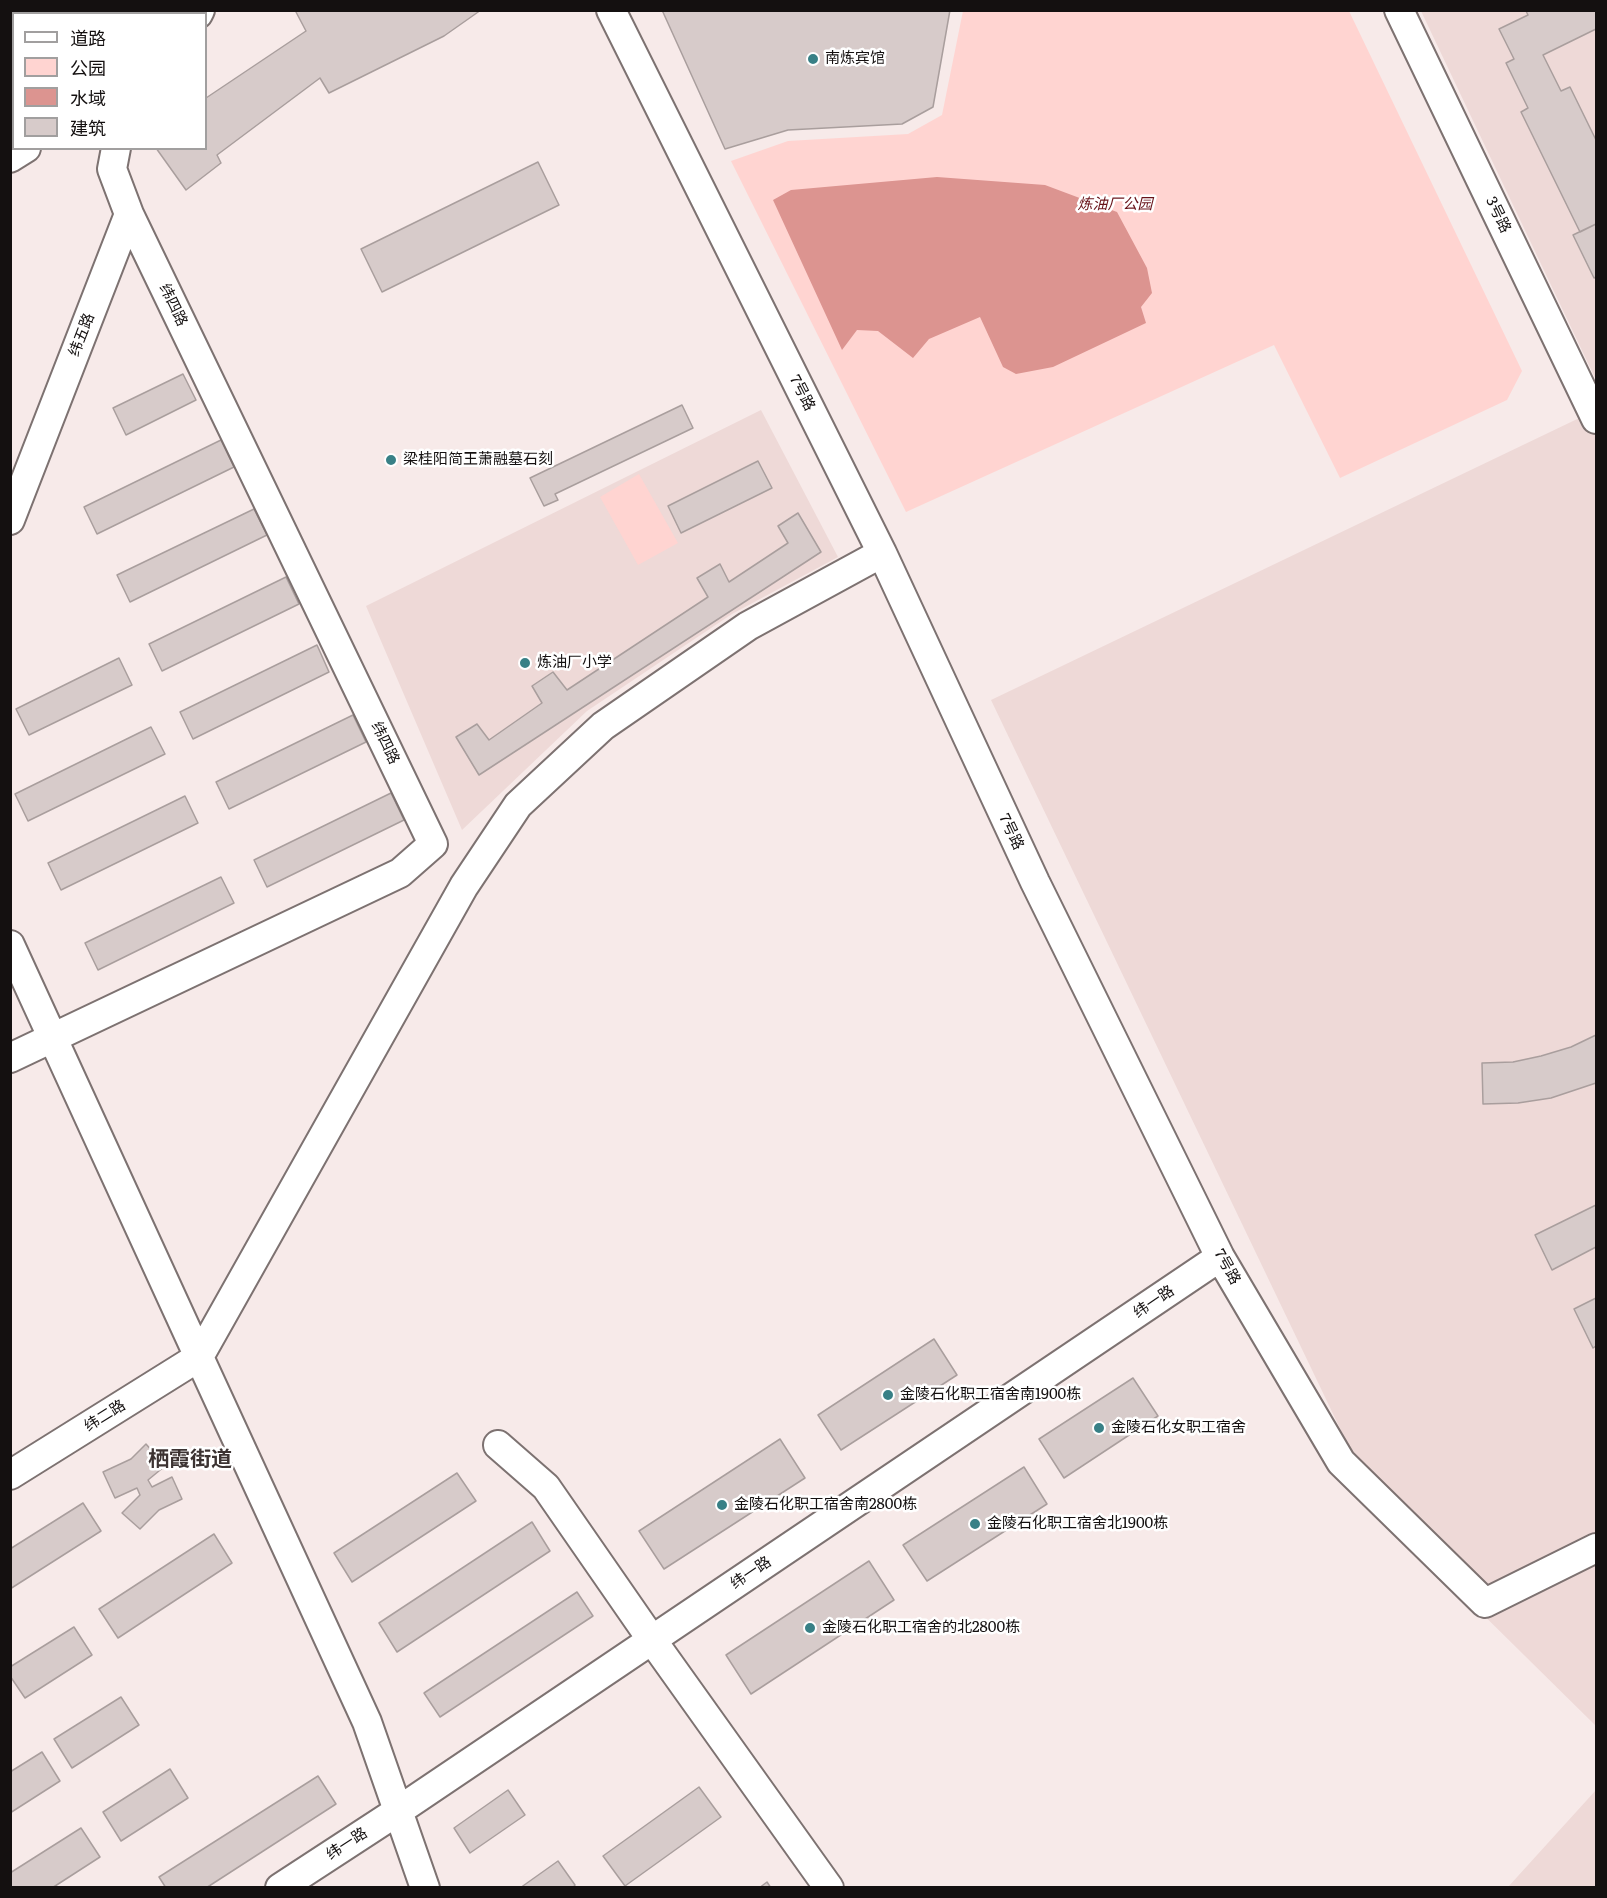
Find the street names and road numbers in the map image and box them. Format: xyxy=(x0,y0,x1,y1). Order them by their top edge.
street label: 3号路 xyxy=(1482,194,1514,236)
street label: 纬四路 xyxy=(155,281,191,329)
street label: 纬五路 xyxy=(66,311,98,359)
street label: 7号路 xyxy=(785,372,819,414)
street label: 纬四路 xyxy=(367,719,403,767)
street label: 7号路 xyxy=(995,811,1027,853)
street label: 7号路 xyxy=(1210,1246,1244,1288)
street label: 纬一路 xyxy=(1130,1282,1178,1322)
street label: 纬二路 xyxy=(81,1396,129,1436)
street label: 纬一路 xyxy=(727,1553,775,1593)
street label: 纬一路 xyxy=(323,1824,371,1864)

